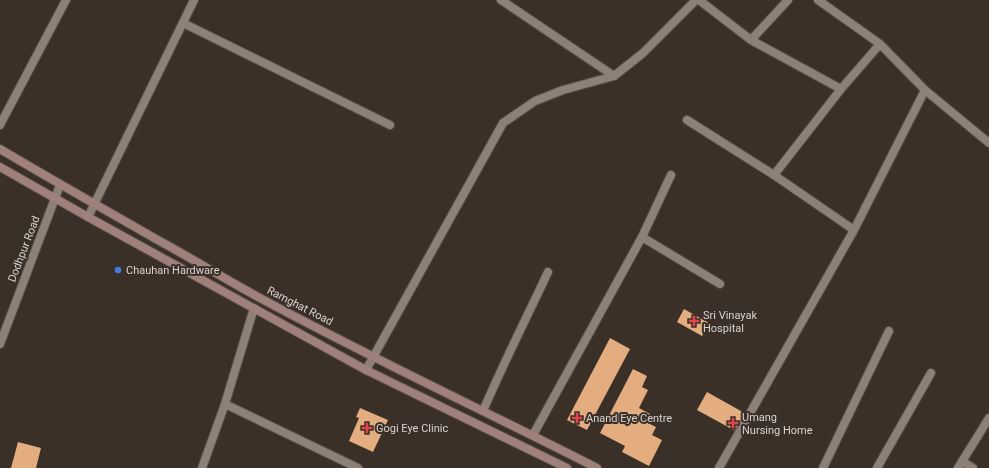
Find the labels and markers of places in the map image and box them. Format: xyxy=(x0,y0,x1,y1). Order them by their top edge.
place label: Chauhan Hardware xyxy=(126,264,220,277)
marker: Chauhan Hardware xyxy=(113,265,123,275)
place label: Sri Vinayak Hospital xyxy=(703,309,757,335)
marker: Sri Vinayak Hospital xyxy=(688,315,700,327)
place label: Umang Nursing Home xyxy=(742,411,813,437)
marker: Anand Eye Centre xyxy=(571,412,583,424)
place label: Anand Eye Centre xyxy=(586,412,672,425)
marker: Umang Nursing Home xyxy=(727,417,739,429)
marker: Gogi Eye Clinic xyxy=(361,422,373,434)
place label: Gogi Eye Clinic xyxy=(376,422,448,435)

